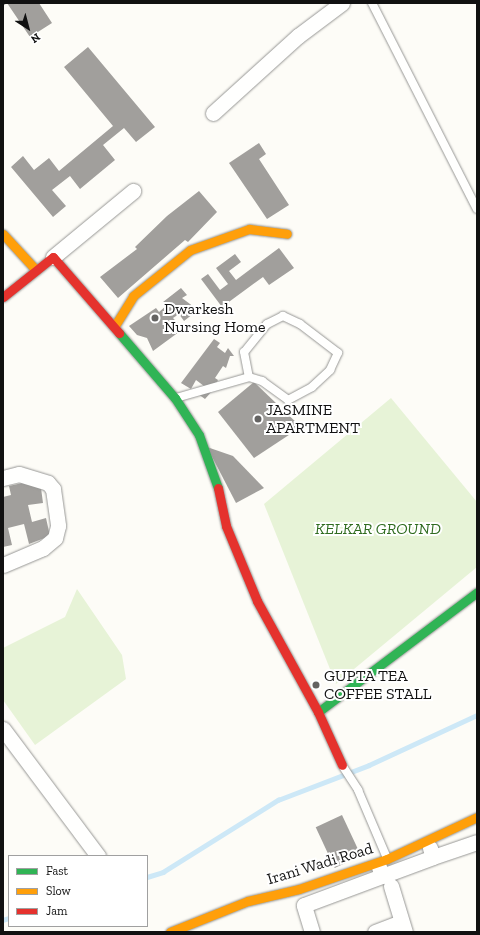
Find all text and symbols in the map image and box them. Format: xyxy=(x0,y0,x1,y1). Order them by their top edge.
north arrow xyxy=(8,8,48,48)
text: N xyxy=(28,30,43,46)
place label: Dwarkesh Nursing Home xyxy=(164,299,265,337)
marker: Dwarkesh Nursing Home xyxy=(149,312,161,324)
place label: JASMINE APARTMENT xyxy=(266,400,360,438)
marker: JASMINE APARTMENT xyxy=(253,414,263,424)
park label: KELKAR GROUND xyxy=(315,519,441,539)
place label: GUPTA TEA COFFEE STALL xyxy=(324,666,431,704)
marker: GUPTA TEA COFFEE STALL xyxy=(311,680,321,690)
street label: Irani Wadi Road xyxy=(265,839,375,889)
legend xyxy=(8,855,148,927)
text: Fast xyxy=(46,864,68,878)
text: Slow xyxy=(46,884,71,898)
text: Jam xyxy=(46,904,67,918)

